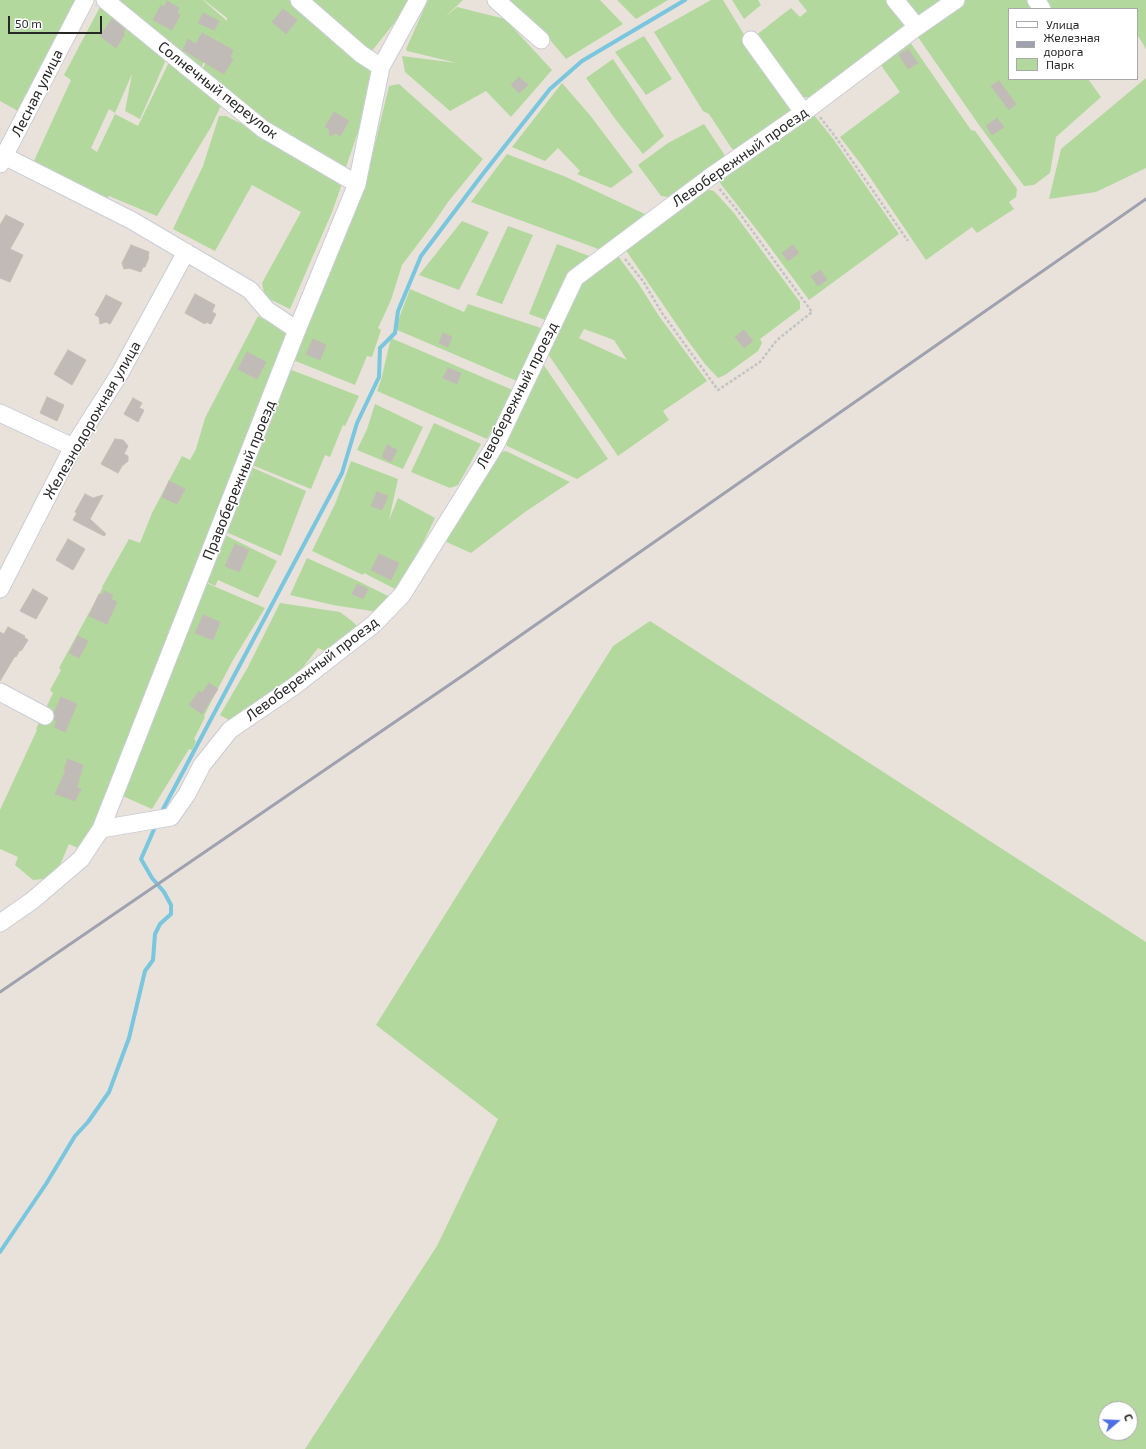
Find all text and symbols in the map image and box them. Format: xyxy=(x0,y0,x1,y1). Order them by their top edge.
scale bar xyxy=(10,8,104,34)
legend xyxy=(1008,8,1138,80)
text: 50 m xyxy=(15,16,42,30)
text: Улица xyxy=(1046,17,1079,31)
text: Железная дорога xyxy=(1043,30,1100,58)
street label: Солнечный переулок xyxy=(154,37,282,143)
street label: Лесная улица xyxy=(7,46,67,140)
text: Парк xyxy=(1046,57,1074,71)
street label: Левобережный проезд xyxy=(669,103,811,211)
street label: Левобережный проезд xyxy=(472,319,562,471)
street label: Железнодорожная улица xyxy=(39,338,145,502)
street label: Правобережный проезд xyxy=(199,397,279,563)
street label: Левобережный проезд xyxy=(242,613,382,725)
north arrow xyxy=(1098,1401,1138,1441)
text: С xyxy=(1122,1412,1136,1422)

